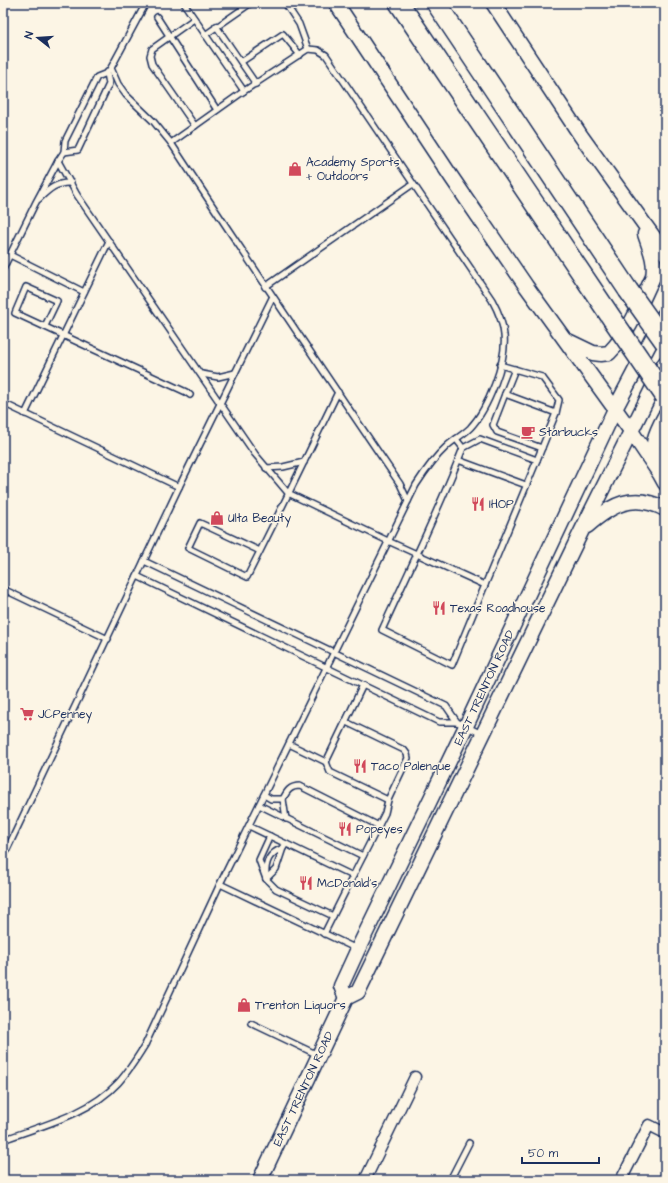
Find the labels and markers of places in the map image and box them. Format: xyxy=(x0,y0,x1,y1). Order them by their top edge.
place label: Academy Sports + Outdoors xyxy=(306,154,399,185)
shop icon: Academy Sports + Outdoors xyxy=(287,161,303,177)
cafe icon: Starbucks xyxy=(520,424,536,440)
place label: Starbucks xyxy=(539,424,598,441)
restaurant icon: IHOP xyxy=(470,496,486,512)
place label: IHOP xyxy=(489,496,514,513)
shop icon: Ulta Beauty xyxy=(209,510,225,526)
place label: Ulta Beauty xyxy=(228,510,291,528)
restaurant icon: Texas Roadhouse xyxy=(431,600,447,616)
place label: Texas Roadhouse xyxy=(450,600,546,617)
supermarket icon: JCPenney xyxy=(19,706,35,722)
place label: JCPenney xyxy=(38,706,92,724)
restaurant icon: Taco Palenque xyxy=(352,758,368,774)
place label: Taco Palenque xyxy=(371,758,451,775)
restaurant icon: Popeyes xyxy=(337,821,353,837)
place label: Popeyes xyxy=(356,821,403,839)
restaurant icon: McDonald's xyxy=(298,875,314,891)
place label: McDonald's xyxy=(317,875,377,892)
shop icon: Trenton Liquors xyxy=(236,997,252,1013)
place label: Trenton Liquors xyxy=(255,997,346,1014)

